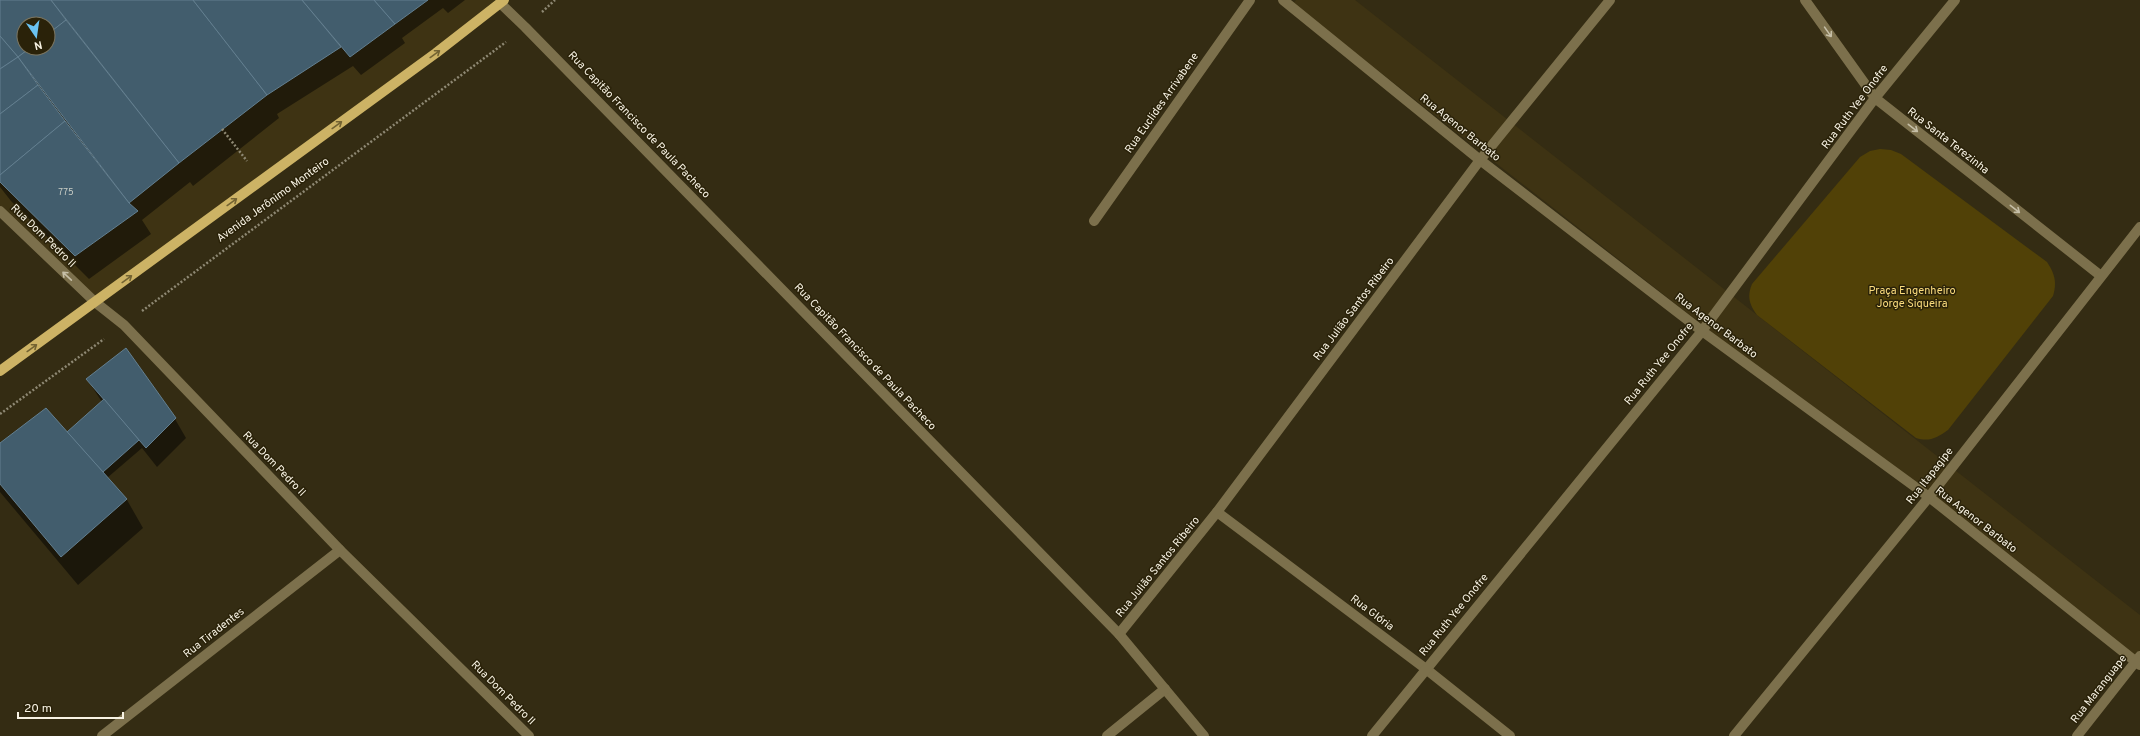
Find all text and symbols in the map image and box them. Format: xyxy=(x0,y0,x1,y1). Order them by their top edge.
north arrow xyxy=(16,16,56,56)
one-way arrow xyxy=(1824,26,1832,37)
text: N xyxy=(33,37,43,52)
street label: Rua Capitão Francisco de Paula Pacheco xyxy=(565,49,713,201)
one-way arrow xyxy=(429,50,440,58)
street label: Rua Euclides Arrivabene xyxy=(1122,50,1202,156)
street label: Rua Ruth Yee Onofre xyxy=(1819,62,1891,152)
street label: Rua Agenor Barbato xyxy=(1417,91,1503,165)
street label: Rua Santa Terezinha xyxy=(1904,105,1992,177)
one-way arrow xyxy=(331,121,342,130)
one-way arrow xyxy=(1908,124,1919,133)
street label: Avenida Jerônimo Monteiro xyxy=(214,154,332,246)
house number: 775 xyxy=(58,187,74,198)
one-way arrow xyxy=(226,198,237,207)
street label: Rua Dom Pedro II xyxy=(7,201,79,271)
one-way arrow xyxy=(2010,204,2021,213)
street label: Rua Julião Santos Ribeiro xyxy=(1311,255,1397,363)
one-way arrow xyxy=(62,271,72,280)
one-way arrow xyxy=(121,275,132,283)
street label: Rua Capitão Francisco de Paula Pacheco xyxy=(791,281,939,433)
park label: Praça Engenheiro Jorge Siqueira xyxy=(1868,284,1956,311)
street label: Rua Agenor Barbato xyxy=(1672,290,1760,362)
street label: Rua Ruth Yee Onofre xyxy=(1621,320,1697,408)
one-way arrow xyxy=(26,344,37,352)
street label: Rua Dom Pedro II xyxy=(239,428,309,500)
street label: Rua Itapagipe xyxy=(1903,445,1957,507)
street label: Rua Agenor Barbato xyxy=(1932,484,2020,556)
street label: Rua Julião Santos Ribeiro xyxy=(1113,514,1203,620)
street label: Rua Ruth Yee Onofre xyxy=(1416,571,1492,659)
street label: Rua Glória xyxy=(1347,592,1397,634)
street label: Rua Tiradentes xyxy=(181,605,247,661)
street label: Rua Maranguape xyxy=(2068,652,2130,726)
street label: Rua Dom Pedro II xyxy=(468,658,538,728)
scale bar xyxy=(18,694,123,720)
text: 20 m xyxy=(24,701,52,717)

